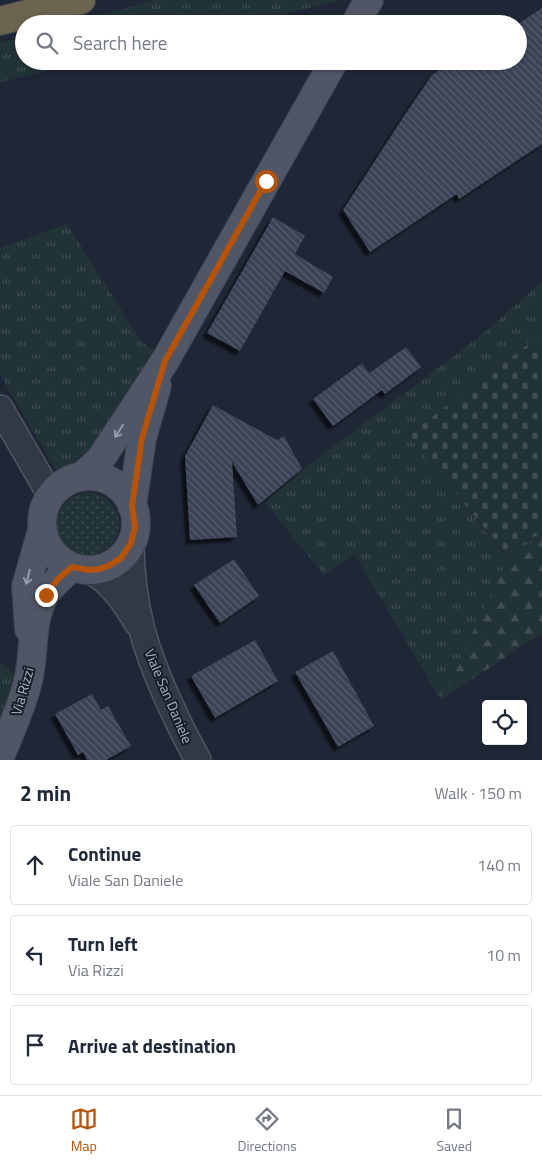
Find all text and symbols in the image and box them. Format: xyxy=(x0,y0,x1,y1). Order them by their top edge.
search box xyxy=(15,15,527,70)
text: Search here xyxy=(73,28,167,57)
icon: search xyxy=(33,29,61,57)
route start xyxy=(255,170,278,193)
one-way arrow xyxy=(113,424,124,438)
one-way arrow xyxy=(23,568,32,584)
route end xyxy=(35,584,58,607)
street label: Viale San Daniele xyxy=(140,645,198,747)
street label: Via Rizzi xyxy=(5,665,39,717)
map controls xyxy=(482,700,527,745)
button: locate xyxy=(482,700,527,745)
text: 2 min xyxy=(20,777,71,809)
text: Walk · 150 m xyxy=(434,781,522,805)
text: Continue xyxy=(68,839,141,868)
icon: ahead xyxy=(21,851,49,879)
text: 140 m xyxy=(477,853,521,877)
text: Viale San Daniele xyxy=(68,868,183,892)
text: Turn left xyxy=(68,929,138,958)
icon: left xyxy=(21,941,49,969)
text: 10 m xyxy=(486,943,521,967)
text: Via Rizzi xyxy=(68,958,124,982)
icon: arrive xyxy=(21,1031,49,1059)
text: Arrive at destination xyxy=(68,1031,236,1060)
tab: Map xyxy=(70,1105,98,1156)
tab: Directions xyxy=(237,1105,297,1156)
tab: Saved xyxy=(437,1105,472,1156)

